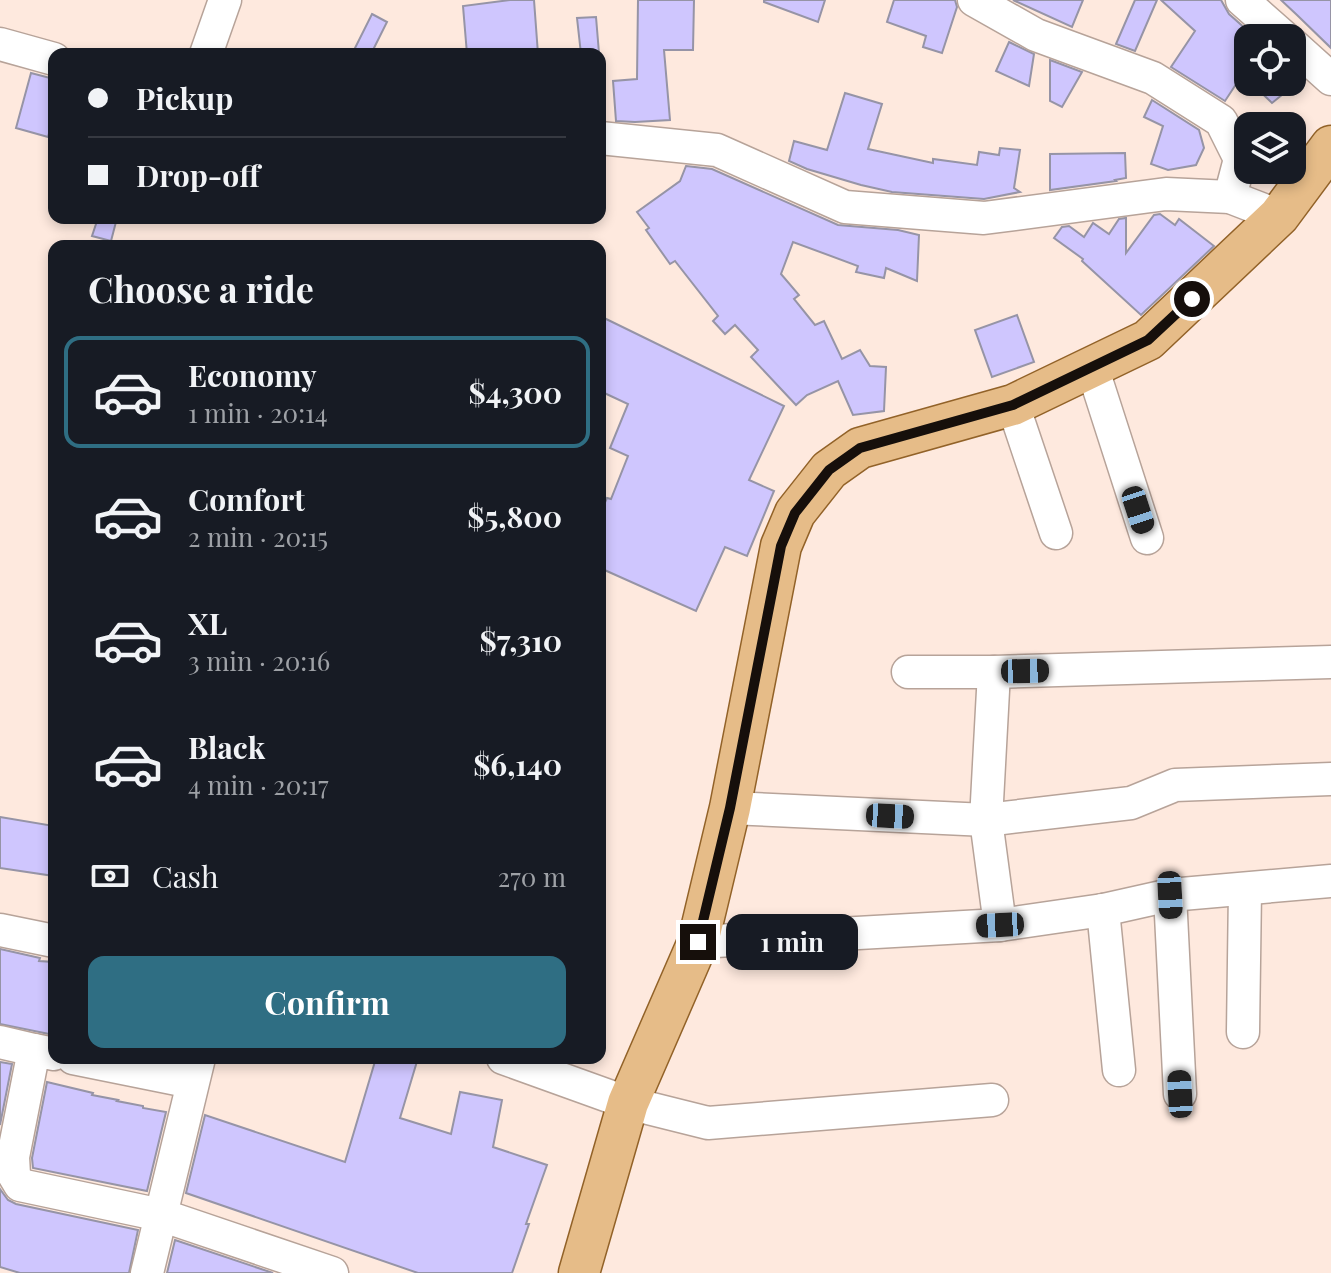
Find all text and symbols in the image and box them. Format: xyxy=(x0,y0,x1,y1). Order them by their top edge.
map controls xyxy=(1234,24,1306,184)
button: locate xyxy=(1234,24,1306,96)
text: Pickup xyxy=(136,78,233,118)
button: layers xyxy=(1234,112,1306,184)
text: Drop-off xyxy=(136,155,260,195)
text: Choose a ride xyxy=(88,264,314,312)
route start xyxy=(1174,281,1210,317)
text: Economy xyxy=(188,355,317,395)
icon: car xyxy=(92,356,164,428)
text: $4,300 xyxy=(468,372,562,412)
text: 1 min · 20:14 xyxy=(188,395,328,430)
text: Comfort xyxy=(188,479,305,519)
icon: car xyxy=(92,480,164,552)
car xyxy=(1119,483,1157,537)
text: $5,800 xyxy=(467,496,562,536)
text: 2 min · 20:15 xyxy=(188,519,328,554)
text: XL xyxy=(188,603,227,643)
icon: car xyxy=(92,604,164,676)
text: $7,310 xyxy=(480,620,562,660)
text: 3 min · 20:16 xyxy=(188,643,330,678)
car xyxy=(1001,659,1049,683)
text: Black xyxy=(188,727,265,767)
icon: car xyxy=(92,728,164,800)
text: $6,140 xyxy=(473,744,562,784)
text: 4 min · 20:17 xyxy=(188,767,329,802)
car xyxy=(865,803,915,829)
icon: cash xyxy=(88,854,132,898)
text: Cash xyxy=(152,856,219,896)
text: 270 m xyxy=(498,859,566,894)
car xyxy=(1157,870,1183,920)
car xyxy=(975,912,1025,938)
callout: 1 min xyxy=(726,914,858,970)
route end xyxy=(680,924,716,960)
text: 1 min xyxy=(760,924,824,959)
button: Confirm xyxy=(88,956,566,1048)
car xyxy=(1167,1069,1193,1119)

